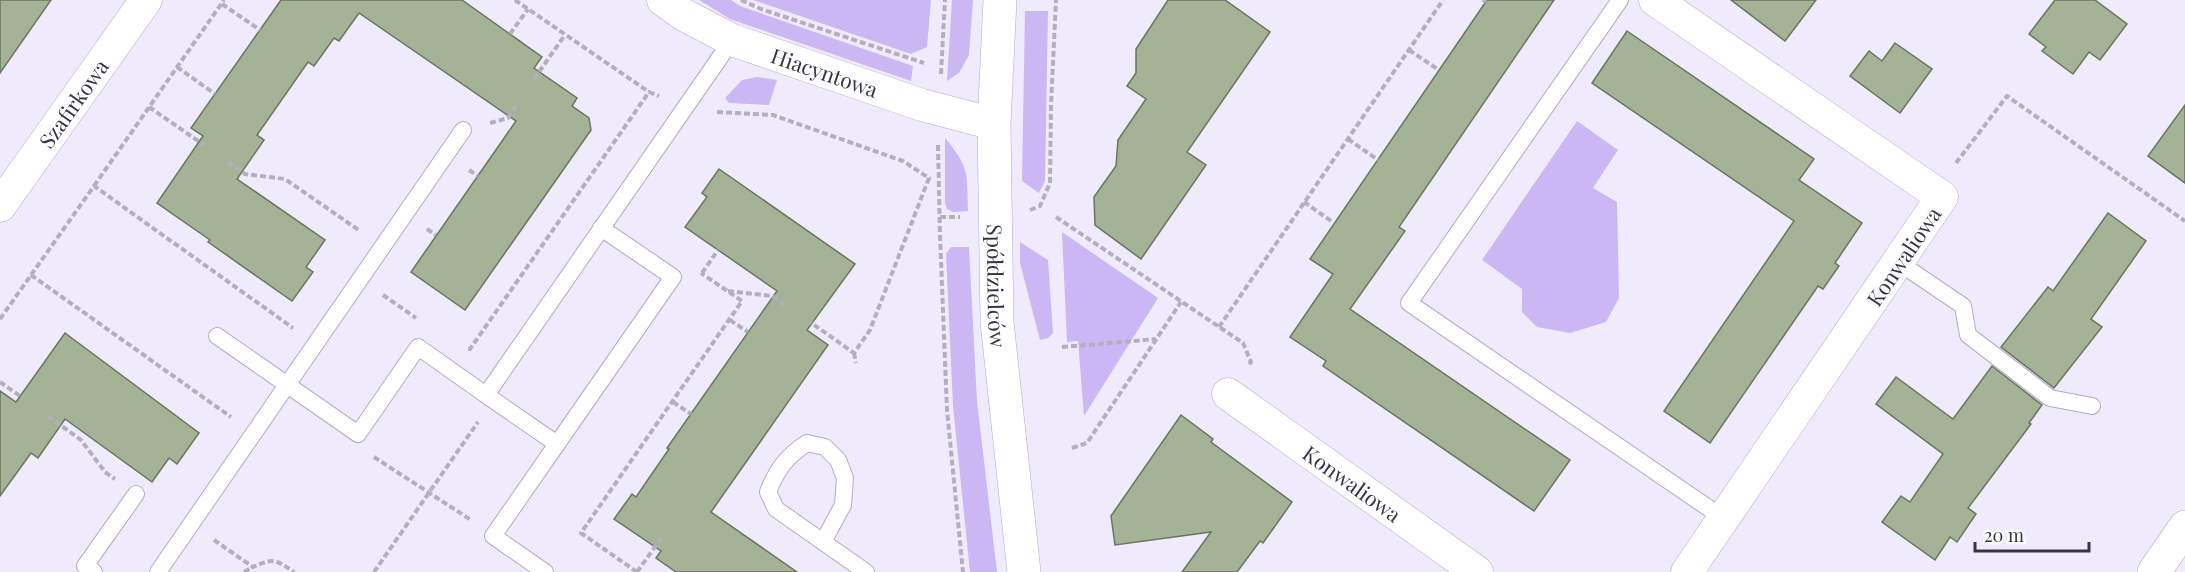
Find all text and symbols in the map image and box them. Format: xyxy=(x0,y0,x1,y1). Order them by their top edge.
street label: Hiacyntowa xyxy=(768,40,882,103)
street label: Szafirkowa xyxy=(32,53,114,153)
street label: Konwaliowa xyxy=(1859,200,1947,311)
street label: Spółdzielców xyxy=(982,224,1014,350)
street label: Konwaliowa xyxy=(1298,438,1408,528)
scale bar xyxy=(1975,515,2089,553)
text: 20 m xyxy=(1984,523,2024,547)

